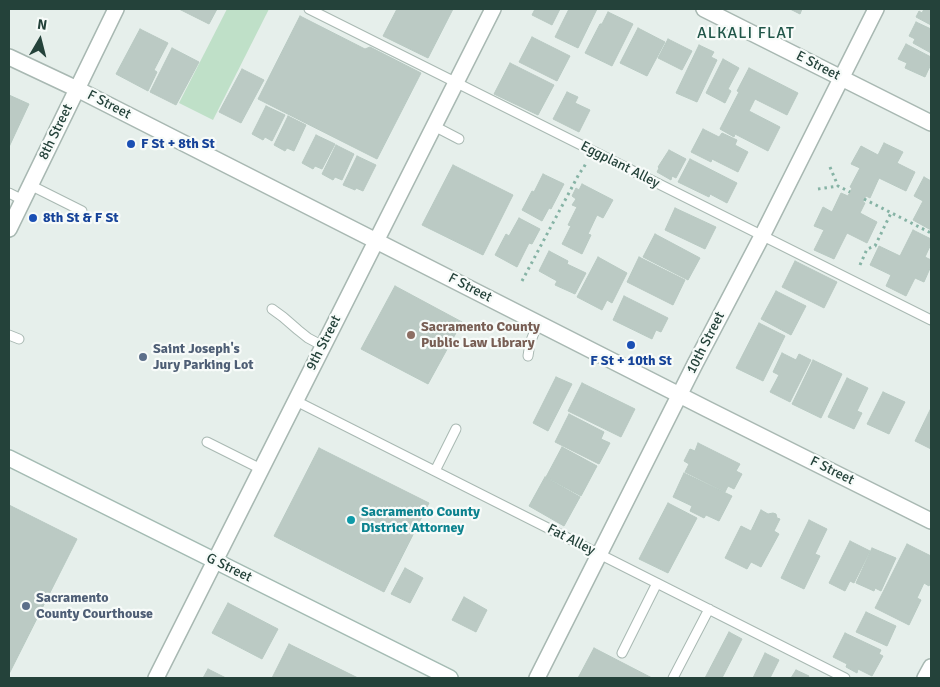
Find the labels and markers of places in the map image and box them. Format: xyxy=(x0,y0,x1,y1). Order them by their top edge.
place label: F St + 8th St xyxy=(141,136,215,152)
marker: F St + 8th St xyxy=(125,138,137,150)
place label: 8th St & F St xyxy=(43,210,118,226)
marker: 8th St & F St xyxy=(27,212,39,224)
place label: Sacramento County Public Law Library xyxy=(421,319,540,352)
marker: Sacramento County Public Law Library xyxy=(405,329,417,341)
marker: F St + 10th St xyxy=(625,339,637,351)
place label: Saint Joseph's Jury Parking Lot xyxy=(153,341,253,374)
marker: Saint Joseph's Jury Parking Lot xyxy=(137,351,149,363)
place label: F St + 10th St xyxy=(590,353,672,369)
place label: Sacramento County District Attorney xyxy=(361,504,480,536)
marker: Sacramento County District Attorney xyxy=(345,514,357,526)
place label: Sacramento County Courthouse xyxy=(36,590,153,622)
marker: Sacramento County Courthouse xyxy=(20,600,32,612)

